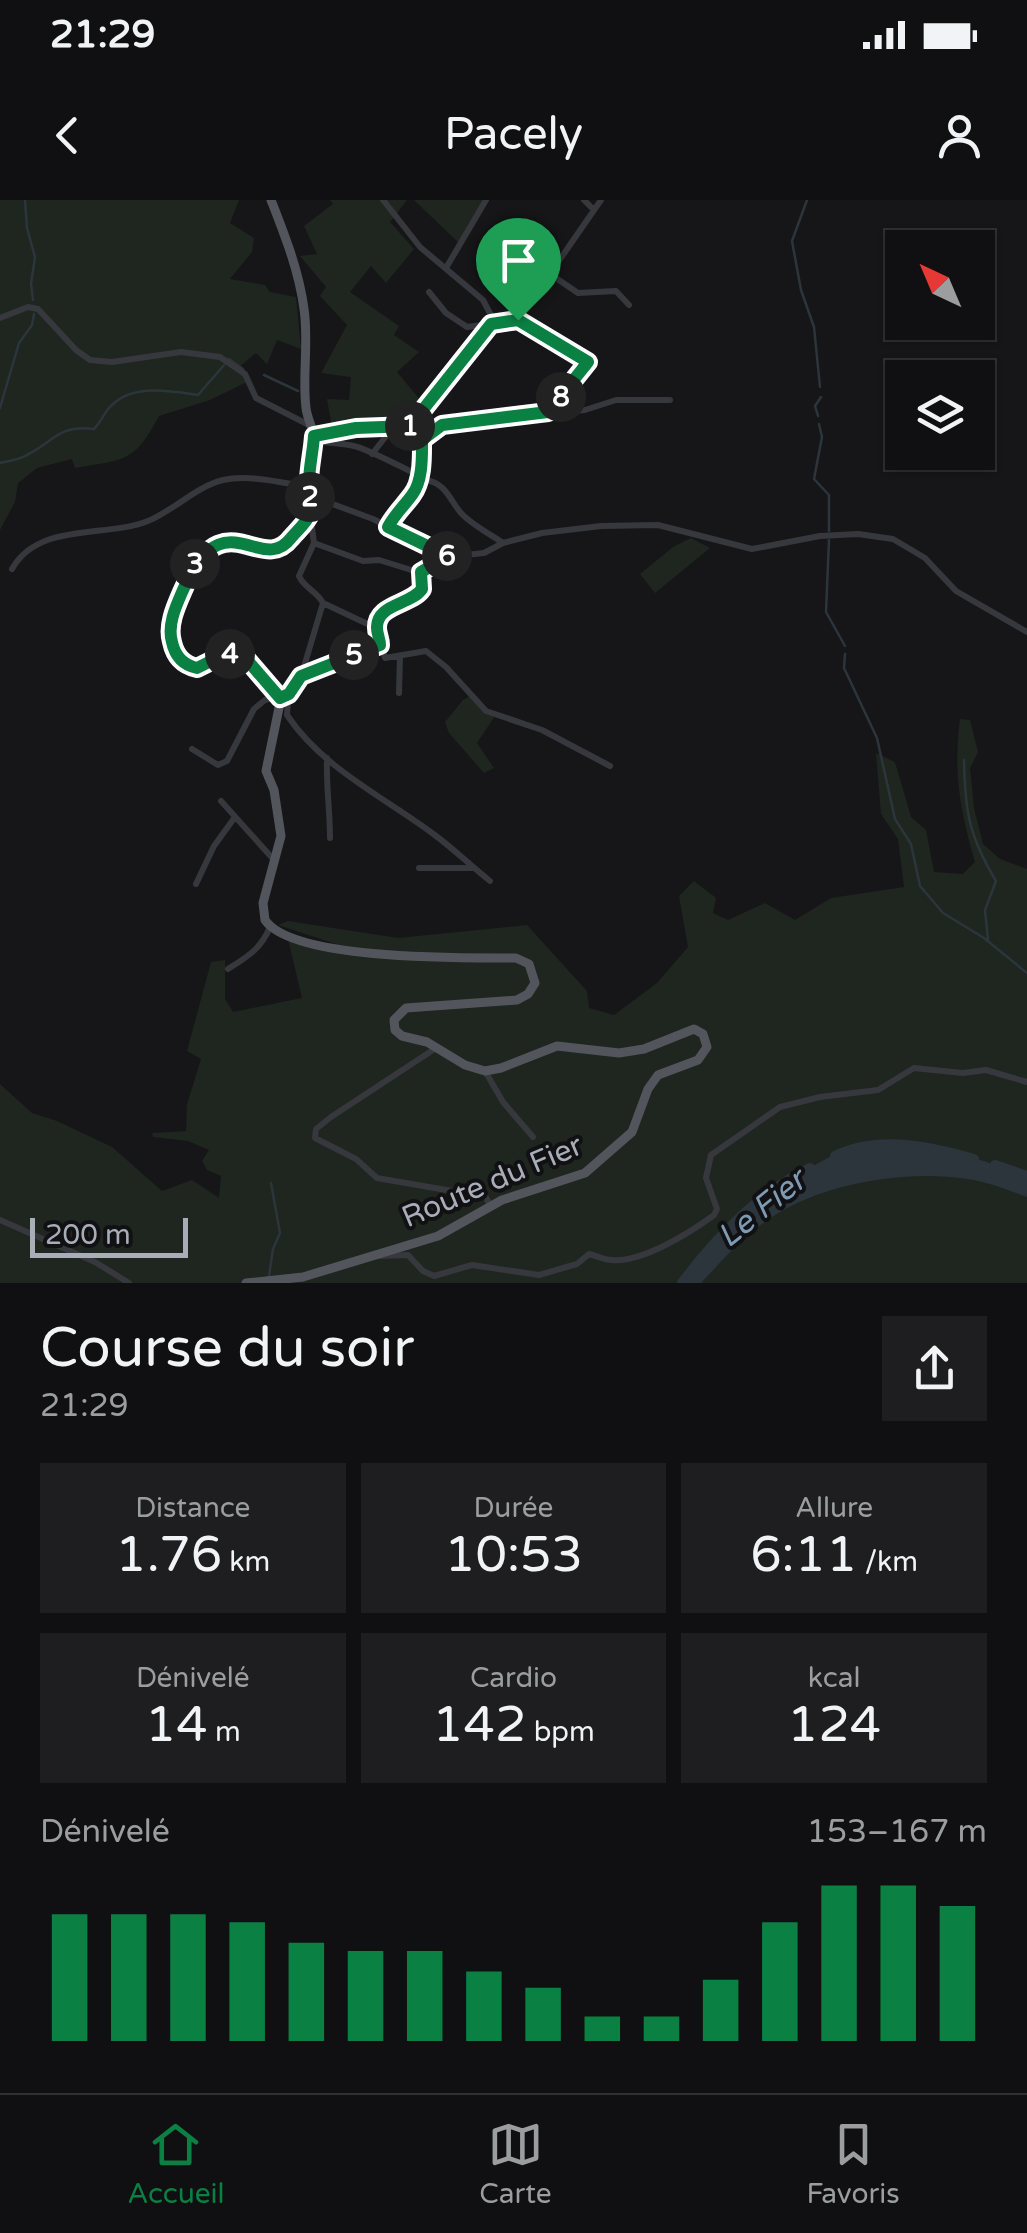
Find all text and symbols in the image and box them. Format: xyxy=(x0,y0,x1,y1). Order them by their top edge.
text: 21:29 xyxy=(50,12,155,58)
icon: back xyxy=(40,108,95,163)
text: Pacely xyxy=(444,108,583,162)
icon: person xyxy=(932,108,987,163)
pin xyxy=(476,218,561,321)
north arrow xyxy=(885,230,995,340)
map controls xyxy=(885,230,995,470)
icon: arrive xyxy=(491,233,546,288)
button: layers xyxy=(885,360,995,470)
pin: 8 xyxy=(536,372,586,422)
text: 8 xyxy=(552,380,570,414)
pin: 1 xyxy=(385,401,435,451)
text: 1 xyxy=(401,409,419,443)
pin: 2 xyxy=(285,472,335,522)
text: 2 xyxy=(301,480,319,514)
pin: 6 xyxy=(422,531,472,581)
pin: 3 xyxy=(170,539,220,589)
text: 6 xyxy=(438,539,456,573)
text: 3 xyxy=(186,547,204,581)
pin: 4 xyxy=(205,629,255,679)
pin: 5 xyxy=(329,630,379,680)
text: 4 xyxy=(221,637,239,671)
text: 5 xyxy=(345,638,363,672)
street label: Route du Fier xyxy=(396,1127,589,1236)
water label: Le Fier xyxy=(710,1159,816,1256)
scale bar xyxy=(30,1213,188,1258)
text: 200 m xyxy=(45,1218,131,1252)
text: Course du soir xyxy=(40,1316,414,1382)
button: share xyxy=(882,1316,987,1421)
text: 21:29 xyxy=(40,1387,129,1425)
text: Distance xyxy=(135,1491,250,1525)
text: Durée xyxy=(474,1491,553,1525)
text: Allure xyxy=(795,1491,873,1525)
text: 1.76 xyxy=(115,1525,222,1585)
text: 10:53 xyxy=(444,1525,583,1585)
text: 6:11 xyxy=(750,1525,857,1585)
text: km xyxy=(222,1545,270,1579)
text: /km xyxy=(857,1545,918,1579)
text: Dénivelé xyxy=(136,1661,250,1695)
text: Cardio xyxy=(470,1661,557,1695)
text: kcal xyxy=(808,1661,860,1695)
text: 14 xyxy=(145,1695,208,1755)
text: 142 xyxy=(432,1695,526,1755)
text: 124 xyxy=(787,1695,881,1755)
text: m xyxy=(208,1715,241,1749)
text: bpm xyxy=(526,1715,595,1749)
text: Dénivelé xyxy=(40,1813,170,1851)
text: 153–167 m xyxy=(807,1813,987,1851)
tab: Accueil xyxy=(127,2117,225,2211)
tab: Carte xyxy=(479,2117,552,2211)
tab: Favoris xyxy=(806,2117,900,2211)

